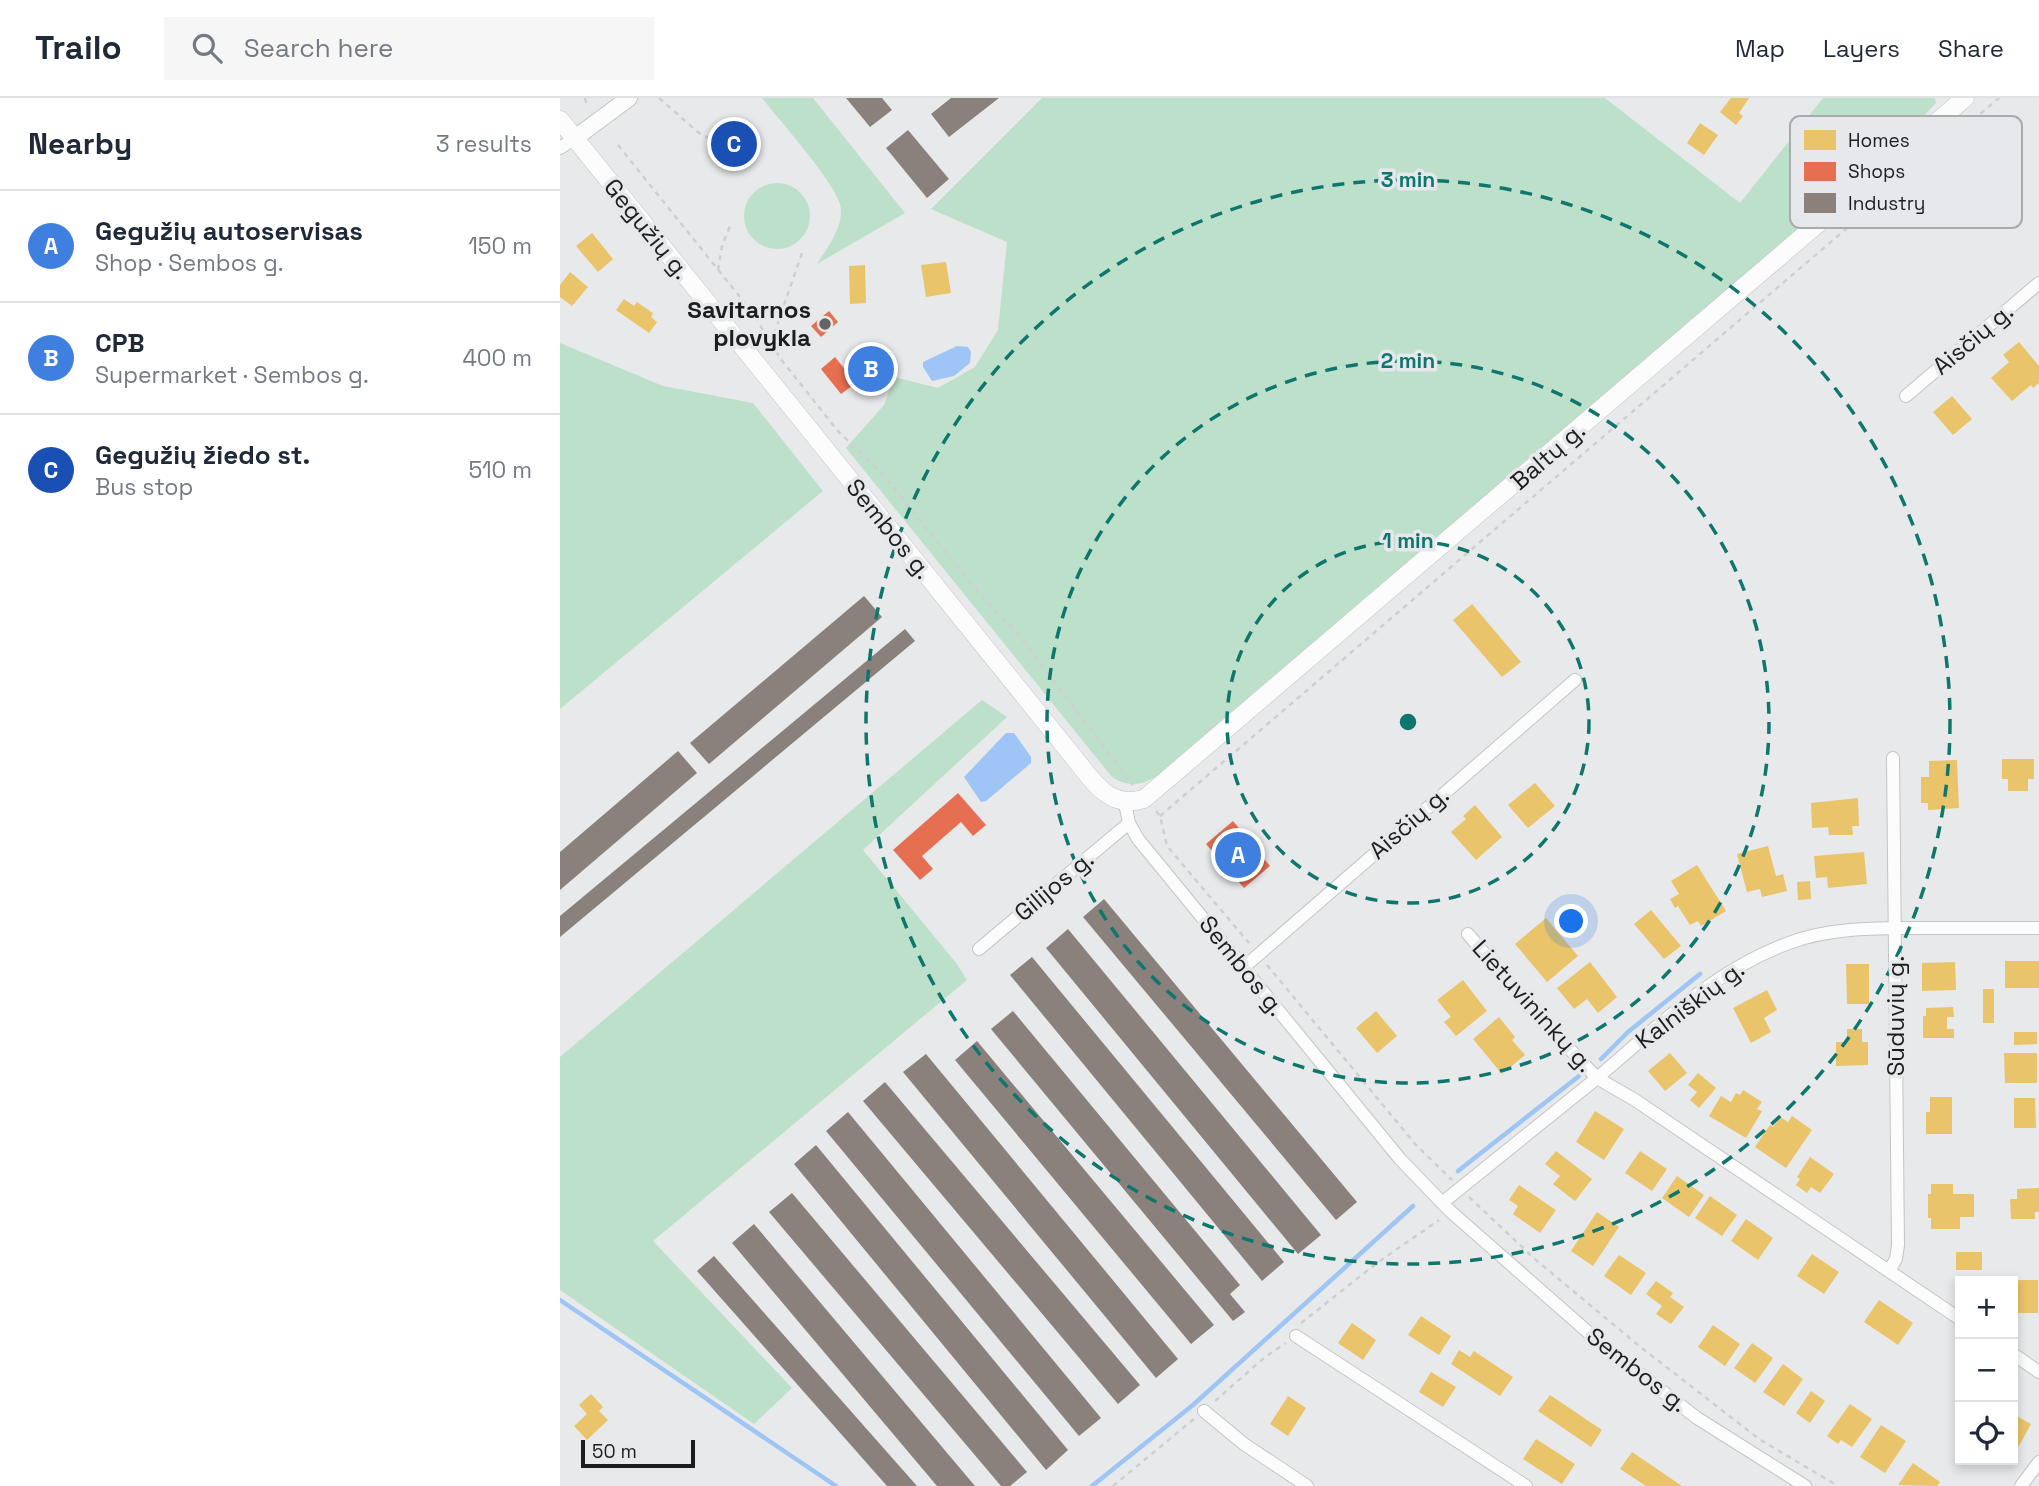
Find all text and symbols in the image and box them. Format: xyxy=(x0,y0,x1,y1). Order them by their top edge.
search box xyxy=(164,17,654,80)
text: Trailo xyxy=(35,27,122,69)
icon: search xyxy=(188,29,226,67)
text: Search here xyxy=(244,31,394,65)
text: Map xyxy=(1735,33,1785,64)
text: Layers xyxy=(1823,33,1900,64)
text: Share xyxy=(1938,33,2004,64)
legend xyxy=(1790,116,2022,228)
pin: C xyxy=(711,118,757,170)
text: Nearby xyxy=(28,124,132,163)
text: Homes xyxy=(1848,128,1910,153)
text: 3 results xyxy=(436,129,532,159)
text: Shops xyxy=(1848,159,1905,184)
text: 3 min xyxy=(1381,166,1435,193)
street label: Gegužių g. xyxy=(597,172,697,285)
text: Industry xyxy=(1848,191,1925,216)
text: Gegužių autoservisas xyxy=(95,214,363,248)
text: A xyxy=(44,231,58,261)
text: 150 m xyxy=(468,231,532,261)
text: Shop · Sembos g. xyxy=(95,248,283,278)
place label: Savitarnos plovykla xyxy=(687,294,811,353)
street label: Aisčių g. xyxy=(1926,296,2019,381)
marker: Savitarnos plovykla xyxy=(817,316,833,332)
text: CPB xyxy=(95,326,145,360)
text: B xyxy=(43,343,59,373)
text: 400 m xyxy=(462,343,532,373)
pin: B xyxy=(848,343,894,395)
text: 2 min xyxy=(1381,347,1435,374)
text: Supermarket · Sembos g. xyxy=(95,360,369,390)
street label: Baltų g. xyxy=(1504,415,1591,496)
text: Gegužių žiedo st. xyxy=(95,438,310,472)
text: C xyxy=(44,455,58,485)
text: 510 m xyxy=(469,455,532,485)
text: Bus stop xyxy=(95,472,193,502)
street label: Sembos g. xyxy=(840,472,939,585)
text: 1 min xyxy=(1382,527,1434,554)
centre of rings xyxy=(1396,710,1420,734)
street label: Aisčių g. xyxy=(1362,779,1455,866)
pin: A xyxy=(1215,829,1261,881)
street label: Gilijos g. xyxy=(1008,843,1100,928)
your location xyxy=(1554,904,1588,938)
street label: Sembos g. xyxy=(1193,909,1292,1022)
street label: Lietuvininkų g. xyxy=(1466,933,1601,1078)
street label: Kalniškių g. xyxy=(1629,953,1750,1056)
street label: Sūduvių g. xyxy=(1880,956,1911,1076)
map controls xyxy=(1955,1276,2018,1465)
button: + xyxy=(1955,1276,2018,1339)
street label: Sembos g. xyxy=(1580,1320,1694,1419)
button: − xyxy=(1955,1339,2018,1402)
button: locate xyxy=(1955,1402,2018,1465)
scale bar xyxy=(581,1437,695,1469)
text: 50 m xyxy=(592,1439,637,1464)

